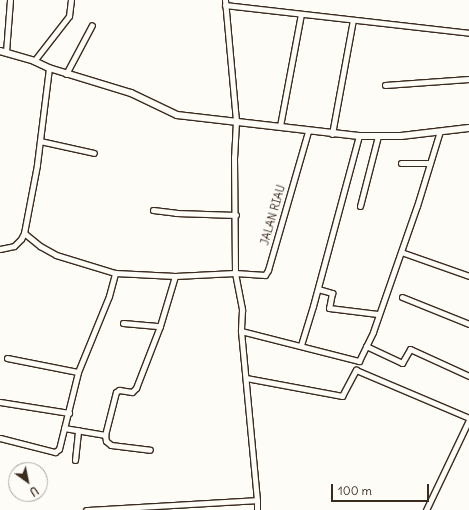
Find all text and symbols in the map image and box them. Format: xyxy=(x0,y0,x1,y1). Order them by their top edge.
street label: JALAN RIAU xyxy=(258,183,288,247)
north arrow xyxy=(8,462,48,502)
scale bar xyxy=(333,476,431,502)
text: U xyxy=(27,483,41,499)
text: 100 m xyxy=(338,483,372,498)

